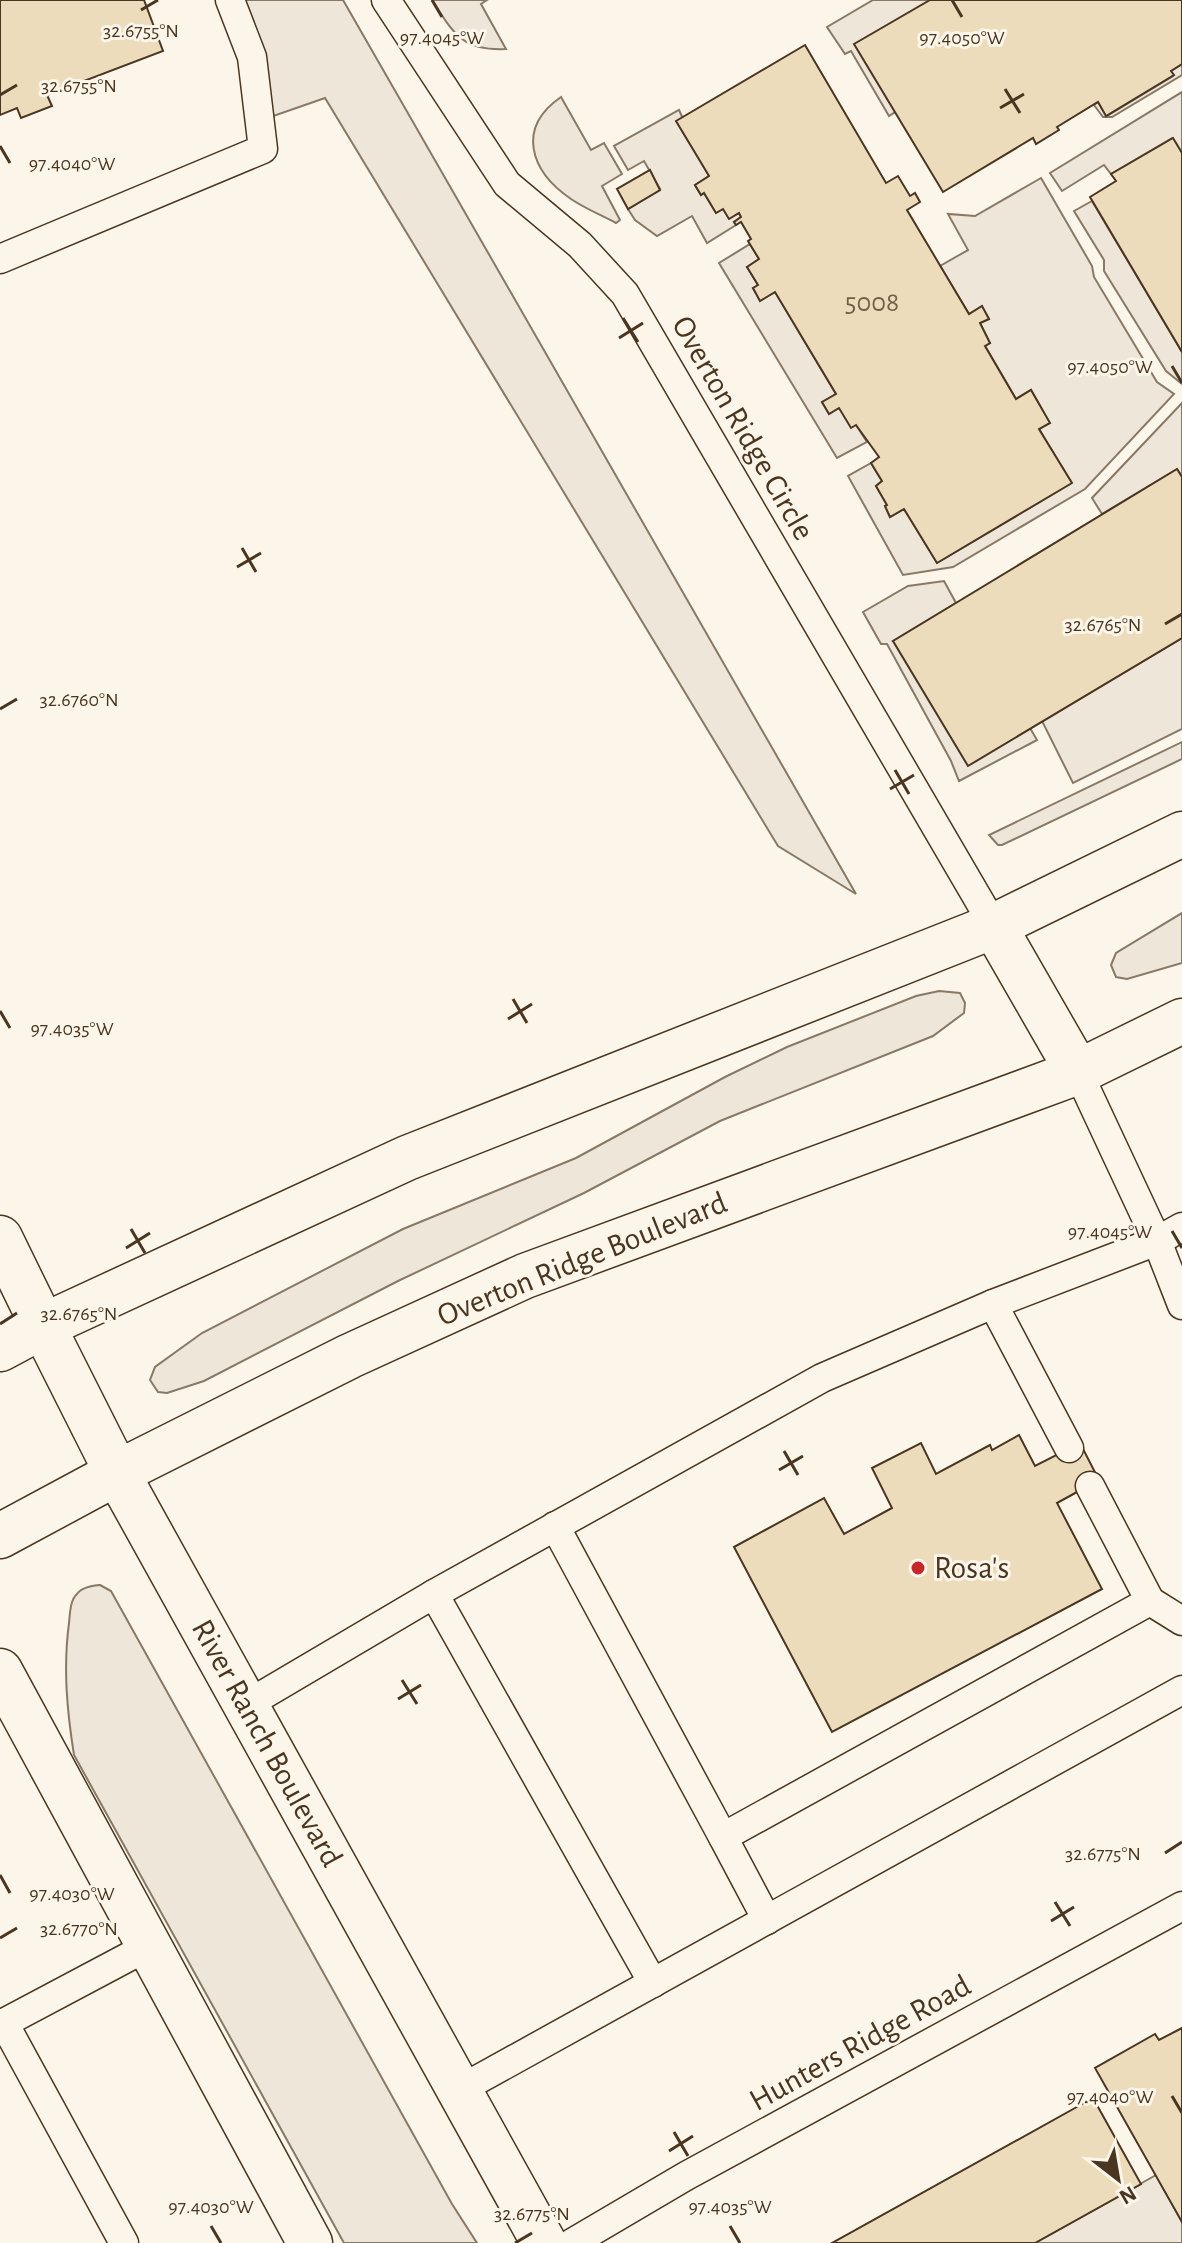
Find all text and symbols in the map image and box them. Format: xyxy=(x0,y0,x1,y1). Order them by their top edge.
text: 32.6755°N xyxy=(103,21,179,41)
text: 97.4045°W xyxy=(400,28,484,48)
text: 97.4050°W xyxy=(919,28,1005,48)
text: 32.6755°N xyxy=(41,76,117,96)
text: 97.4040°W xyxy=(29,154,115,174)
house number: 5008 xyxy=(845,289,899,317)
street label: Overton Ridge Circle xyxy=(666,311,820,545)
text: 97.4050°W xyxy=(1067,357,1153,377)
text: 32.6765°N xyxy=(1065,615,1141,635)
text: 32.6760°N xyxy=(39,690,119,710)
text: 97.4035°W xyxy=(30,1019,114,1039)
street label: Overton Ridge Boulevard xyxy=(433,1186,731,1332)
text: 97.4045°W xyxy=(1068,1222,1152,1242)
text: 32.6765°N xyxy=(41,1304,117,1324)
place label: Rosa's xyxy=(934,1552,1009,1584)
marker: Rosa's xyxy=(909,1559,927,1577)
street label: River Ranch Boulevard xyxy=(186,1614,348,1872)
text: 32.6775°N xyxy=(1065,1844,1141,1864)
text: 97.4030°W xyxy=(29,1884,115,1904)
text: 32.6770°N xyxy=(40,1919,118,1939)
street label: Hunters Ridge Road xyxy=(744,1969,976,2117)
text: 97.4040°W xyxy=(1067,2087,1153,2107)
north arrow xyxy=(1078,2139,1158,2219)
text: N xyxy=(1116,2182,1140,2209)
text: 97.4030°W xyxy=(168,2197,254,2217)
text: 97.4035°W xyxy=(688,2197,772,2217)
text: 32.6775°N xyxy=(494,2204,570,2224)

